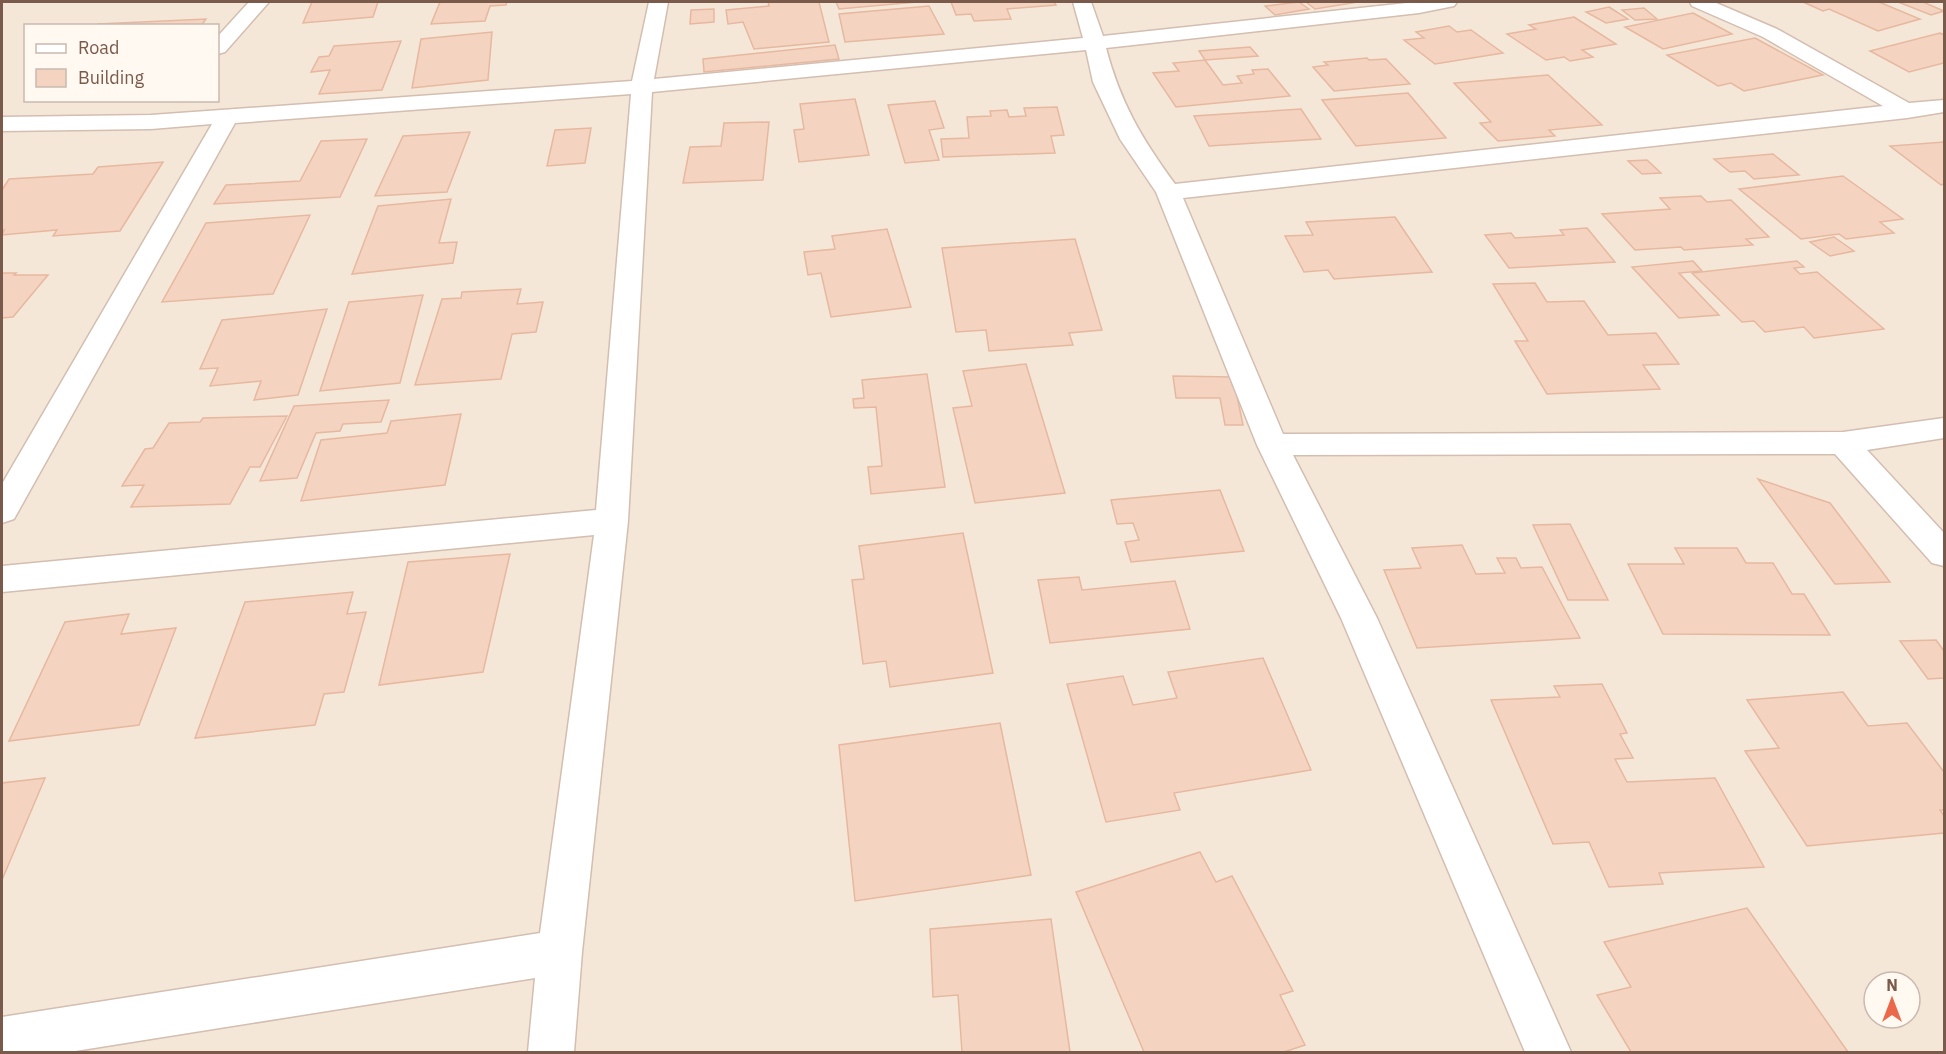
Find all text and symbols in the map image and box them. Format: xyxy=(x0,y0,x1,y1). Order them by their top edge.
legend xyxy=(24,24,219,102)
text: Road xyxy=(78,36,119,59)
text: Building xyxy=(78,66,145,89)
north arrow xyxy=(1862,970,1922,1030)
text: N xyxy=(1886,975,1898,995)

